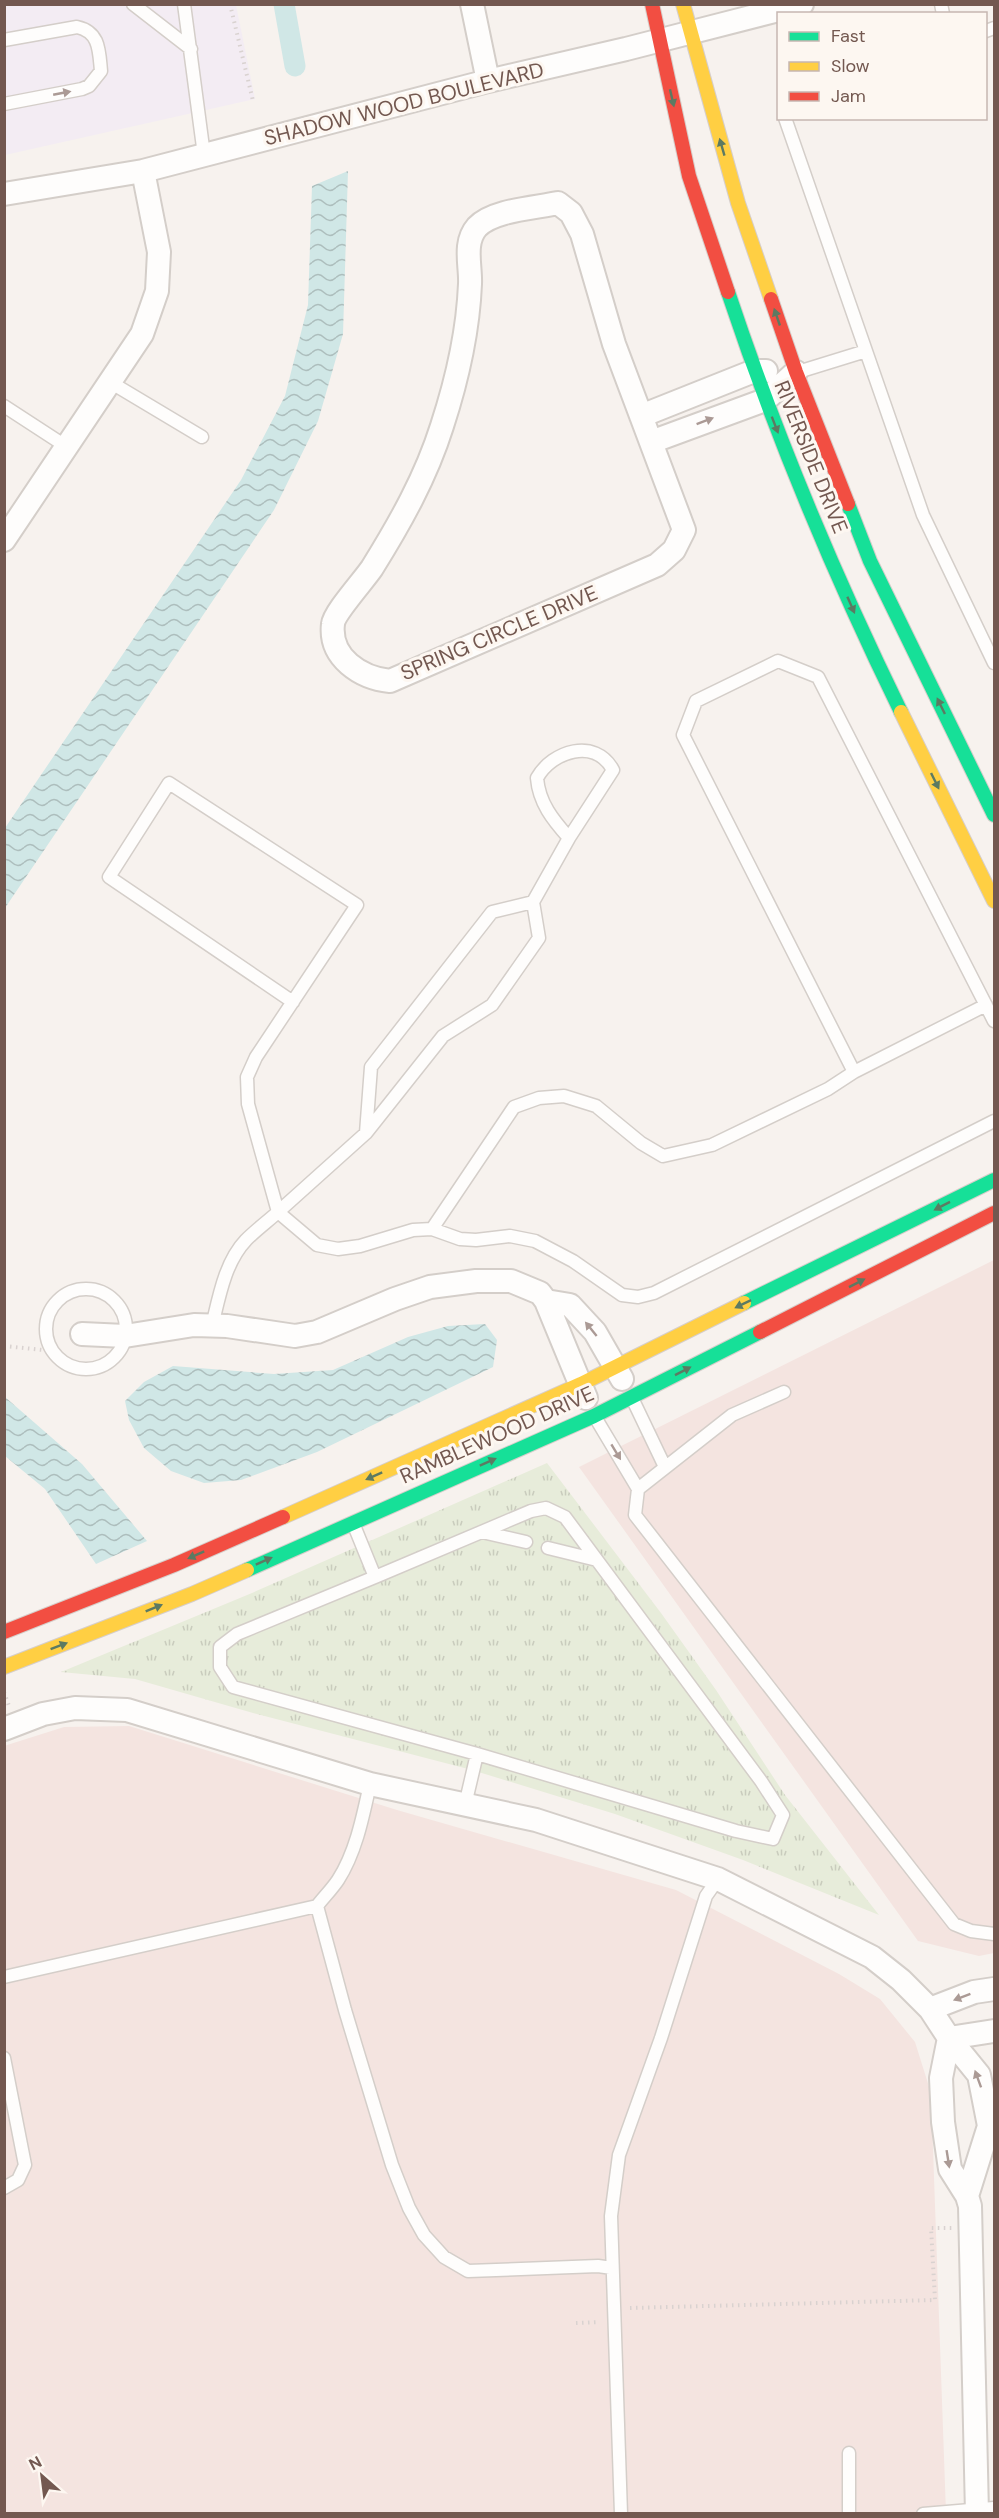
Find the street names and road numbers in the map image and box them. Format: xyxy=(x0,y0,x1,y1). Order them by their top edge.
street label: SHADOW WOOD BOULEVARD xyxy=(261,56,547,152)
street label: RIVERSIDE DRIVE xyxy=(768,376,854,538)
street label: SPRING CIRCLE DRIVE xyxy=(396,579,602,687)
street label: RAMBLEWOOD DRIVE xyxy=(395,1380,599,1490)

